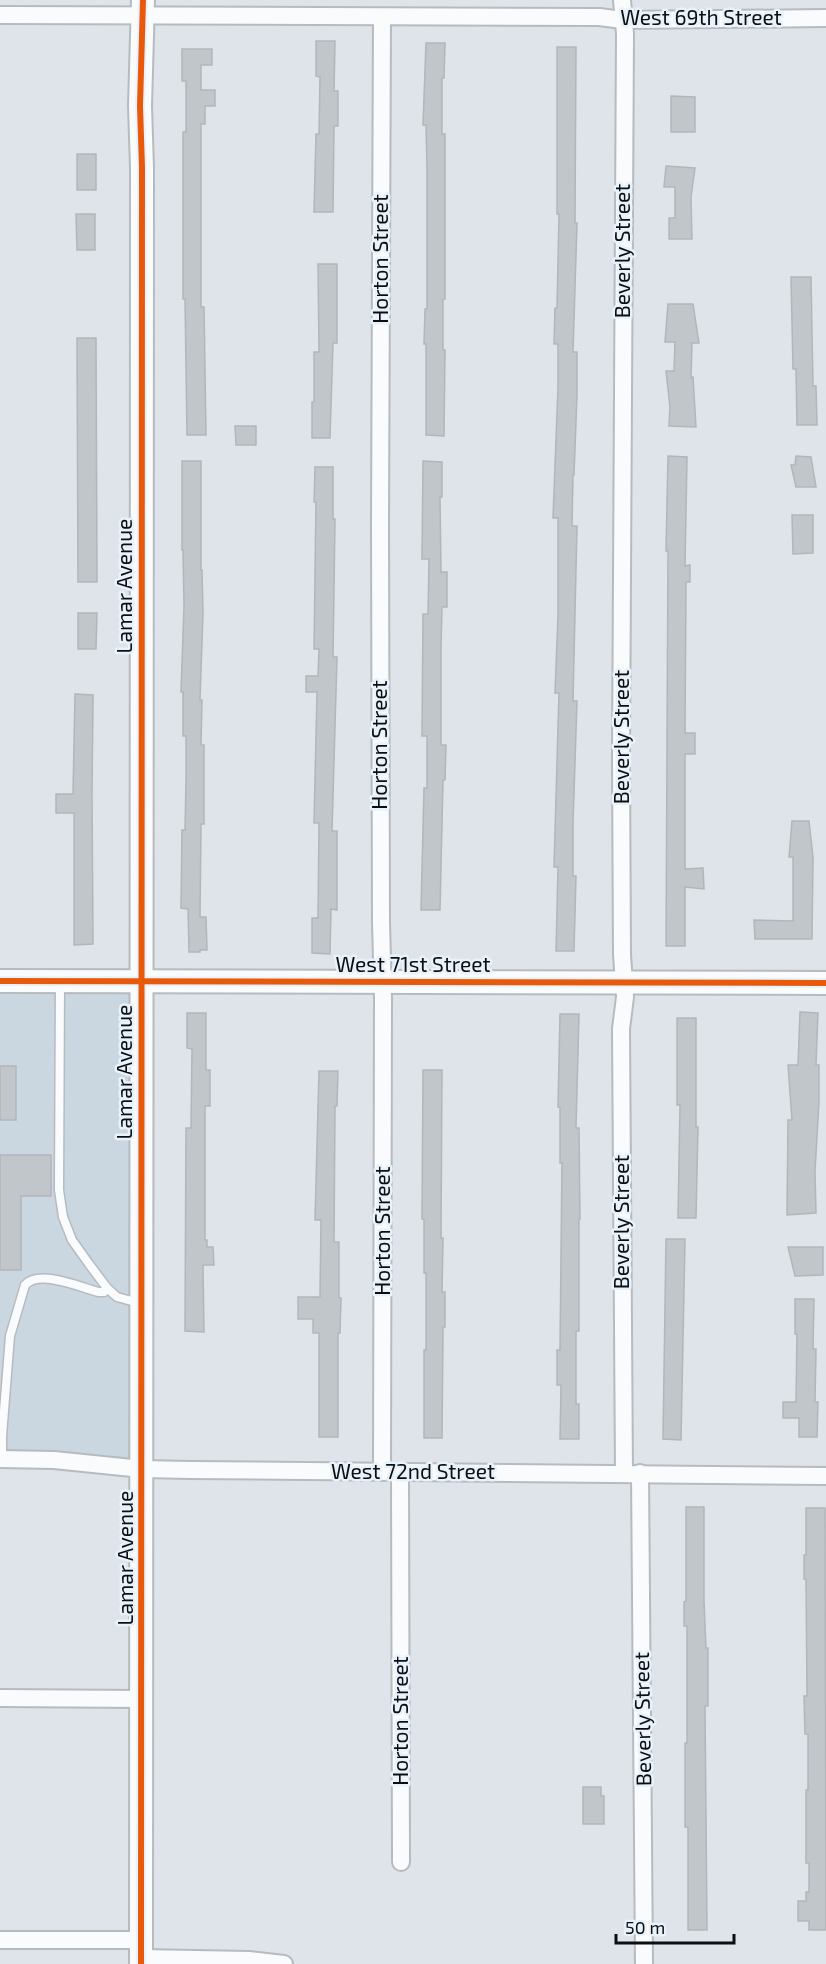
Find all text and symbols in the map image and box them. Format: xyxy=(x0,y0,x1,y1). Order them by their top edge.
street label: West 69th Street xyxy=(620,4,782,29)
street label: Beverly Street xyxy=(609,184,634,318)
street label: Horton Street xyxy=(367,194,392,324)
street label: Lamar Avenue xyxy=(111,519,136,653)
street label: Beverly Street xyxy=(608,670,633,804)
street label: Horton Street xyxy=(366,680,391,810)
street label: West 71st Street xyxy=(336,951,490,976)
street label: Lamar Avenue xyxy=(111,1005,136,1139)
street label: Beverly Street xyxy=(608,1155,633,1289)
street label: Horton Street xyxy=(369,1166,394,1296)
street label: West 72nd Street xyxy=(331,1458,495,1483)
street label: Lamar Avenue xyxy=(112,1491,137,1625)
street label: Beverly Street xyxy=(628,1652,655,1786)
street label: Horton Street xyxy=(387,1656,412,1786)
scale bar xyxy=(616,1907,734,1945)
text: 50 m xyxy=(625,1916,665,1938)

